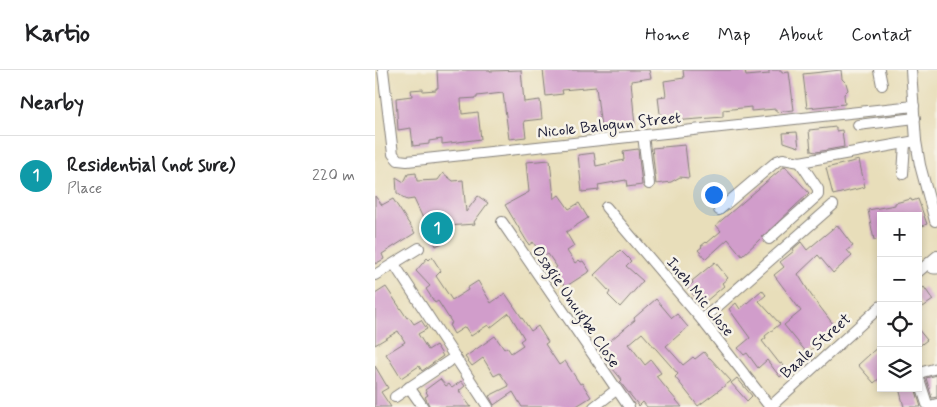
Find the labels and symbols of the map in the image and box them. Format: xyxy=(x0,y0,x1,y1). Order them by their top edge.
street label: Nicole Balogun Street xyxy=(536,107,682,144)
your location xyxy=(701,182,727,208)
pin: 1 xyxy=(421,209,453,247)
street label: Osagie Unuigbe Close xyxy=(526,242,624,373)
street label: Ineh Mic Close xyxy=(661,253,738,341)
street label: Baale Street xyxy=(776,308,856,384)

